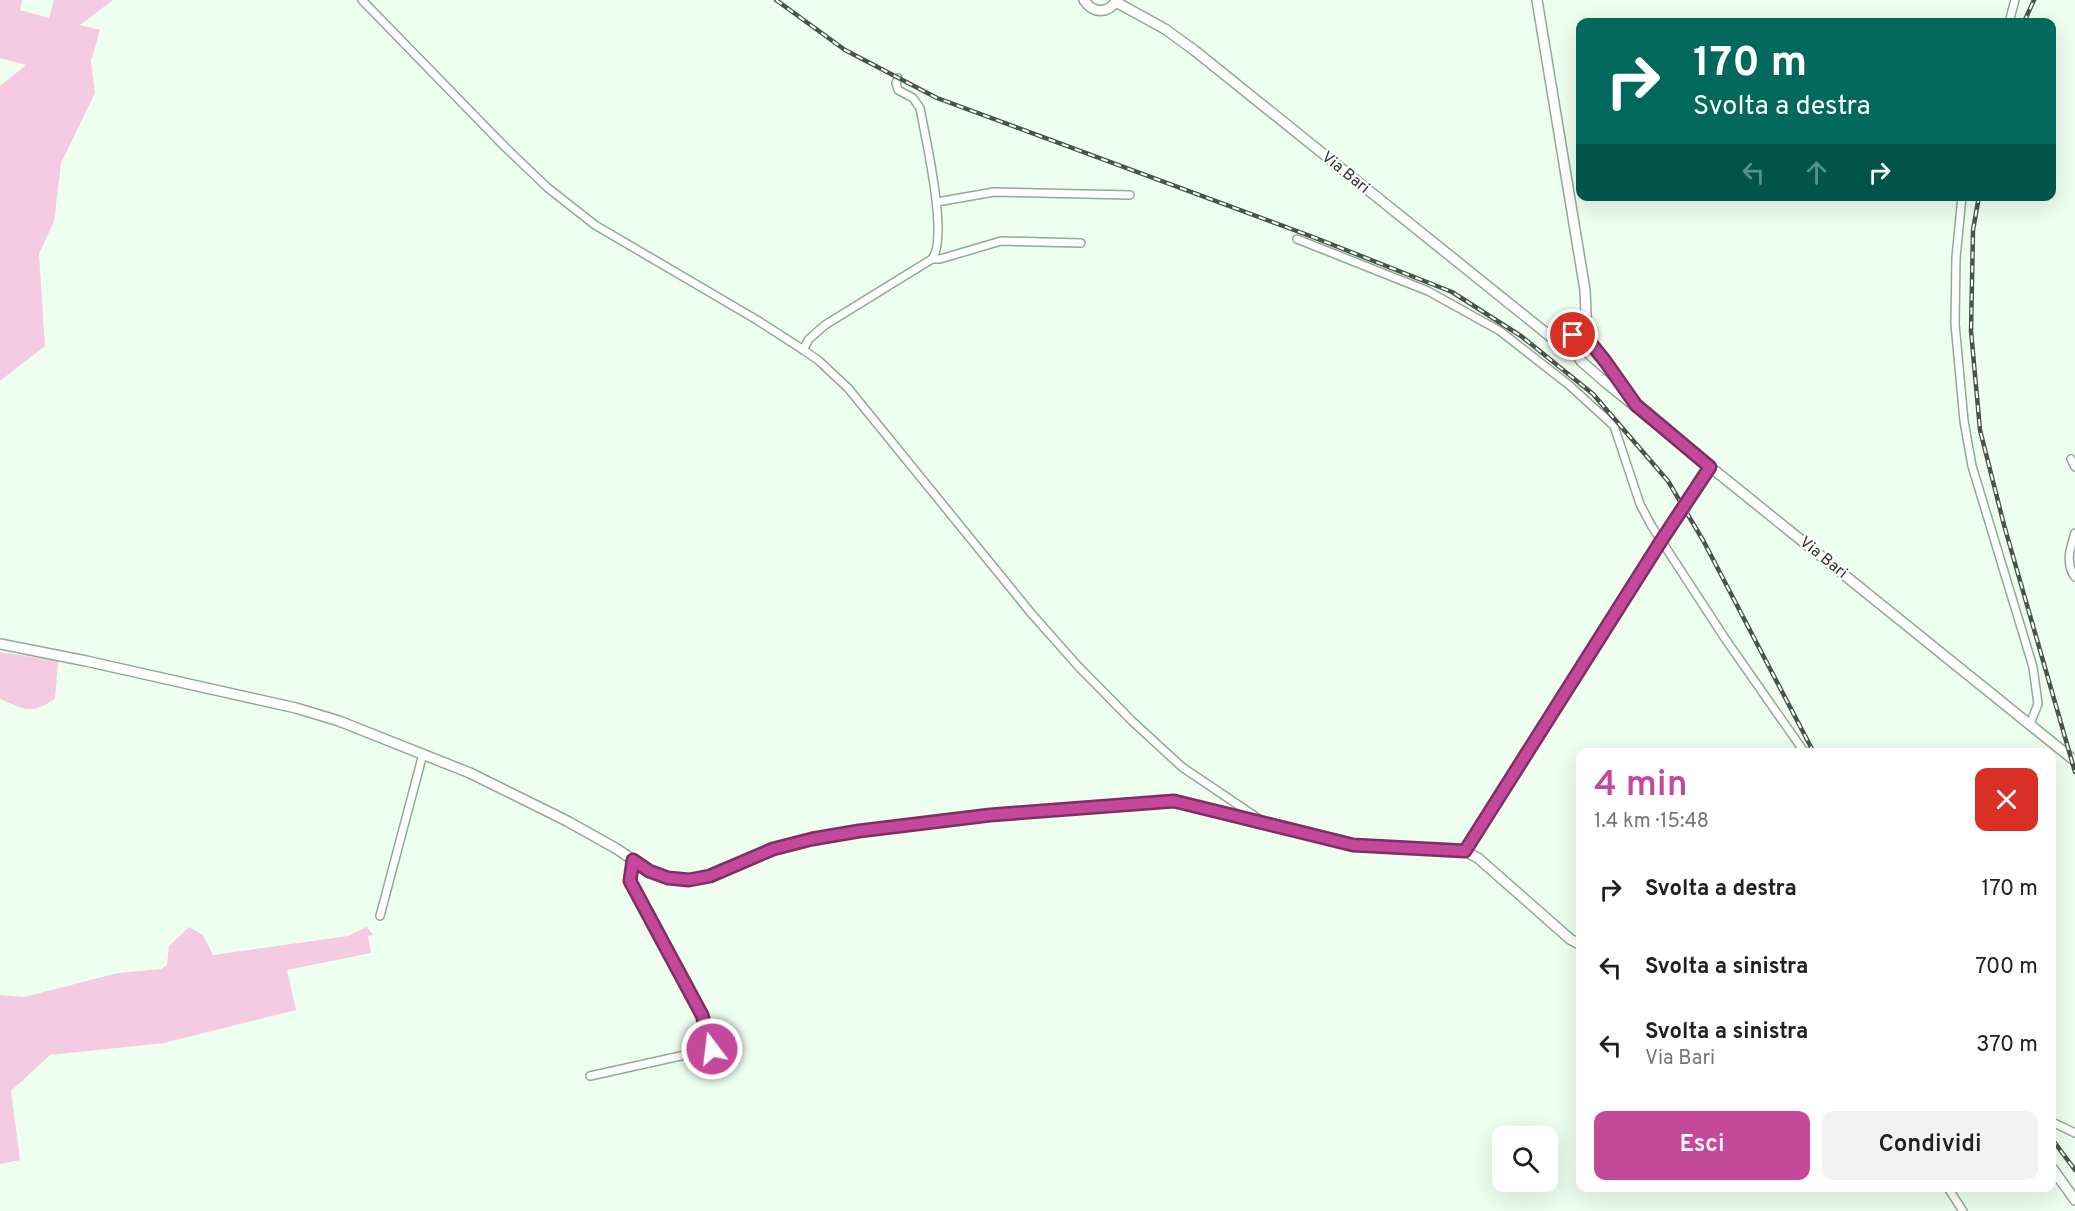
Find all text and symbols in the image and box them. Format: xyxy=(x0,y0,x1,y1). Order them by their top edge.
text: 170 m xyxy=(1693,38,1807,91)
icon: right xyxy=(1594,42,1672,120)
text: Svolta a destra xyxy=(1693,90,1871,124)
street label: Via Bari xyxy=(1317,148,1373,198)
icon: left xyxy=(1737,156,1770,189)
icon: ahead xyxy=(1800,156,1833,189)
icon: right xyxy=(1863,156,1896,189)
pin xyxy=(1547,309,1598,360)
icon: arrive xyxy=(1556,318,1589,351)
street label: Via Bari xyxy=(1795,533,1851,583)
text: 4 min xyxy=(1594,763,1688,809)
button: close xyxy=(1975,768,2038,831)
text: 1.4 km · 15:48 xyxy=(1594,809,1709,835)
icon: right xyxy=(1594,873,1627,906)
text: Svolta a destra xyxy=(1645,876,1797,903)
text: 170 m xyxy=(1981,876,2038,903)
icon: left xyxy=(1594,951,1627,984)
text: Svolta a sinistra xyxy=(1645,954,1808,981)
text: 700 m xyxy=(1975,954,2038,981)
position arrow xyxy=(680,1017,744,1081)
text: Svolta a sinistra xyxy=(1645,1019,1808,1046)
icon: left xyxy=(1594,1029,1627,1062)
text: 370 m xyxy=(1976,1032,2038,1059)
text: Via Bari xyxy=(1645,1046,1715,1072)
button: Esci xyxy=(1594,1111,1810,1180)
button: Condividi xyxy=(1822,1111,2038,1180)
map controls xyxy=(1492,1126,1558,1192)
button: search xyxy=(1492,1126,1558,1192)

